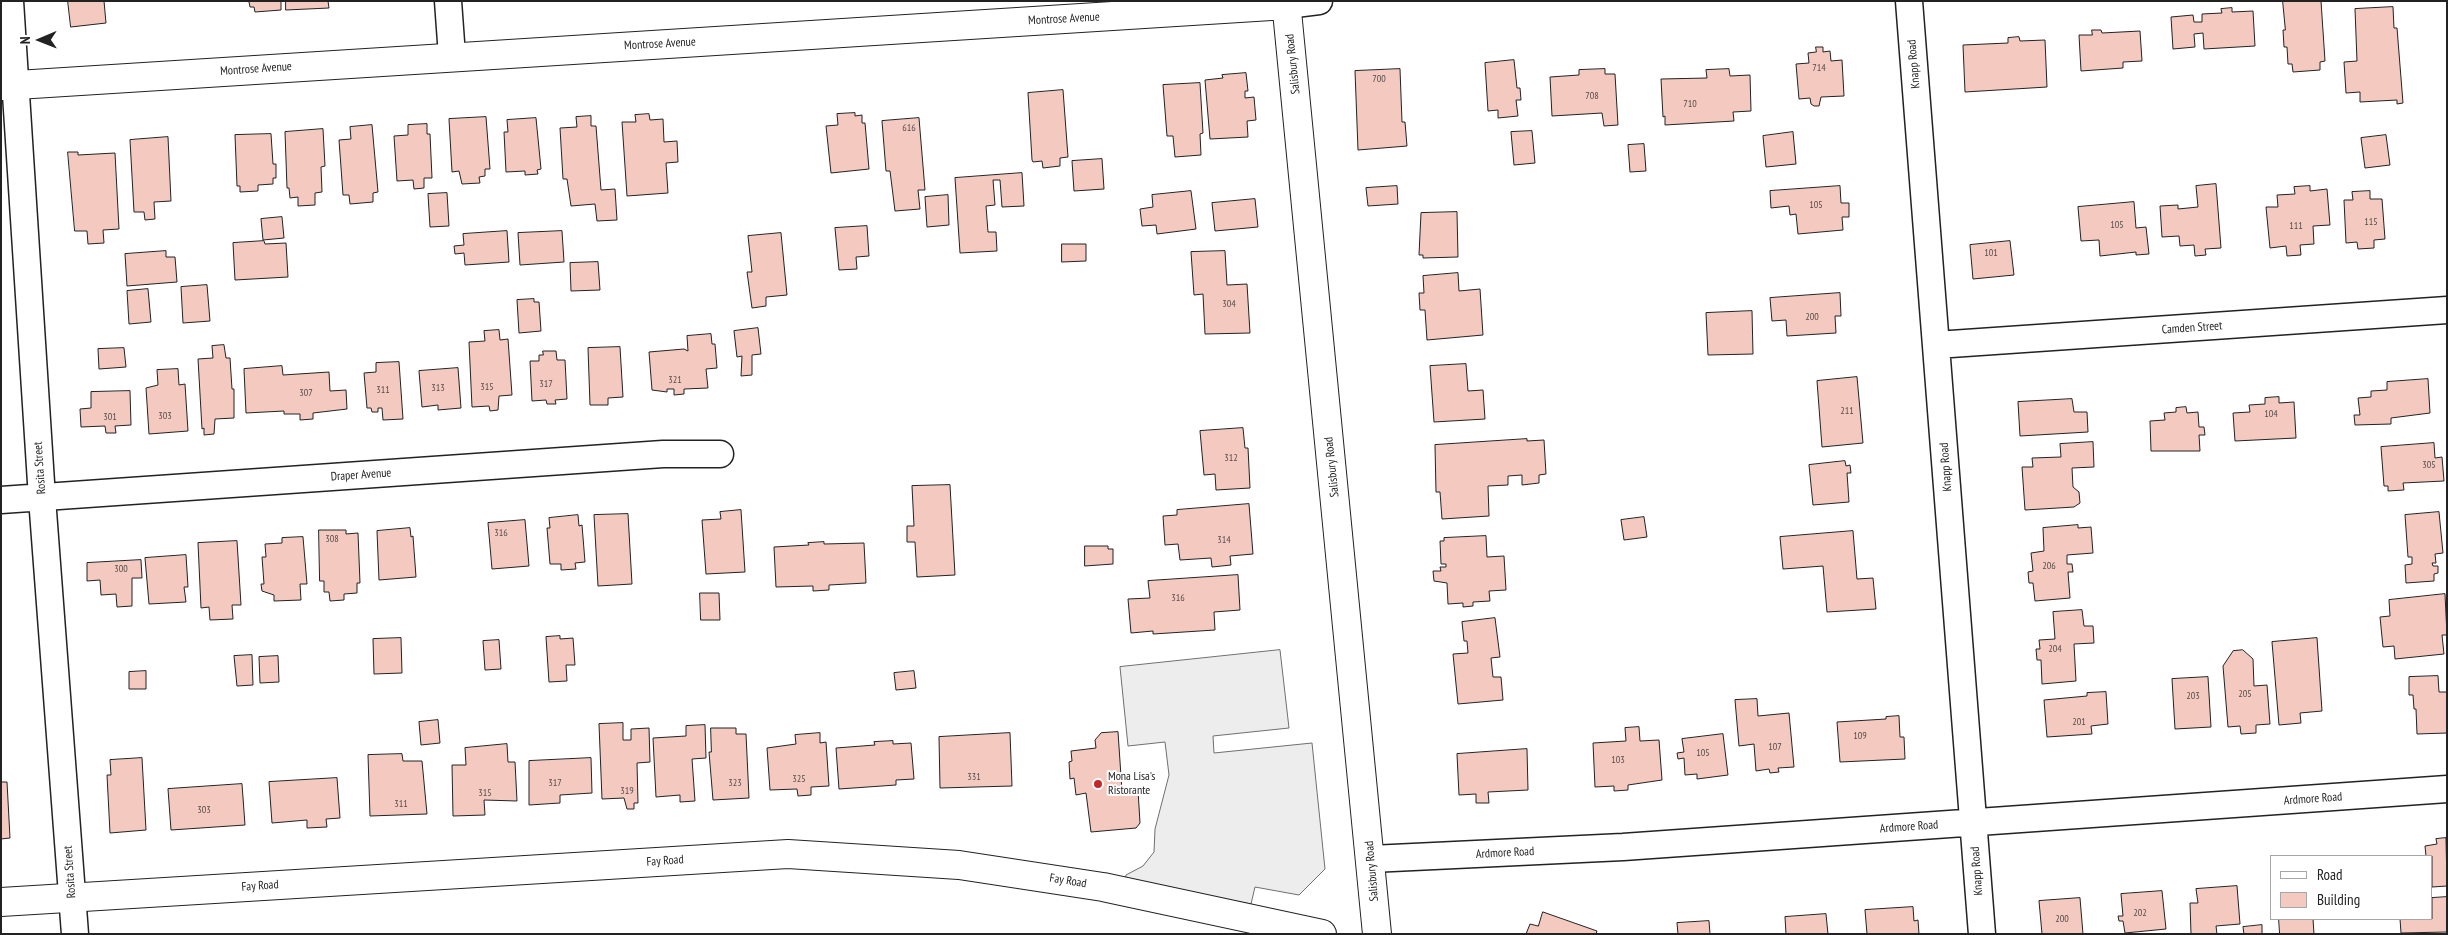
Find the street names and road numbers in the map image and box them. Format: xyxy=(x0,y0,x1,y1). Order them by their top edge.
street label: Montrose Avenue xyxy=(1028,10,1100,28)
street label: Salisbury Road xyxy=(1283,33,1303,95)
street label: Montrose Avenue xyxy=(624,35,696,53)
street label: Knapp Road xyxy=(1905,39,1923,89)
street label: Montrose Avenue xyxy=(220,59,292,79)
street label: Camden Street xyxy=(2161,319,2223,337)
street label: Salisbury Road xyxy=(1322,436,1342,498)
street label: Rosita Street xyxy=(31,441,49,495)
street label: Knapp Road xyxy=(1937,442,1955,492)
street label: Draper Avenue xyxy=(330,466,392,484)
street label: Ardmore Road xyxy=(2283,790,2343,808)
street label: Ardmore Road xyxy=(1879,818,1939,836)
street label: Salisbury Road xyxy=(1362,840,1382,902)
street label: Ardmore Road xyxy=(1475,844,1535,862)
street label: Rosita Street xyxy=(61,845,79,899)
street label: Knapp Road xyxy=(1968,846,1986,896)
street label: Fay Road xyxy=(646,853,684,869)
street label: Fay Road xyxy=(1048,871,1088,891)
street label: Fay Road xyxy=(241,878,279,894)

